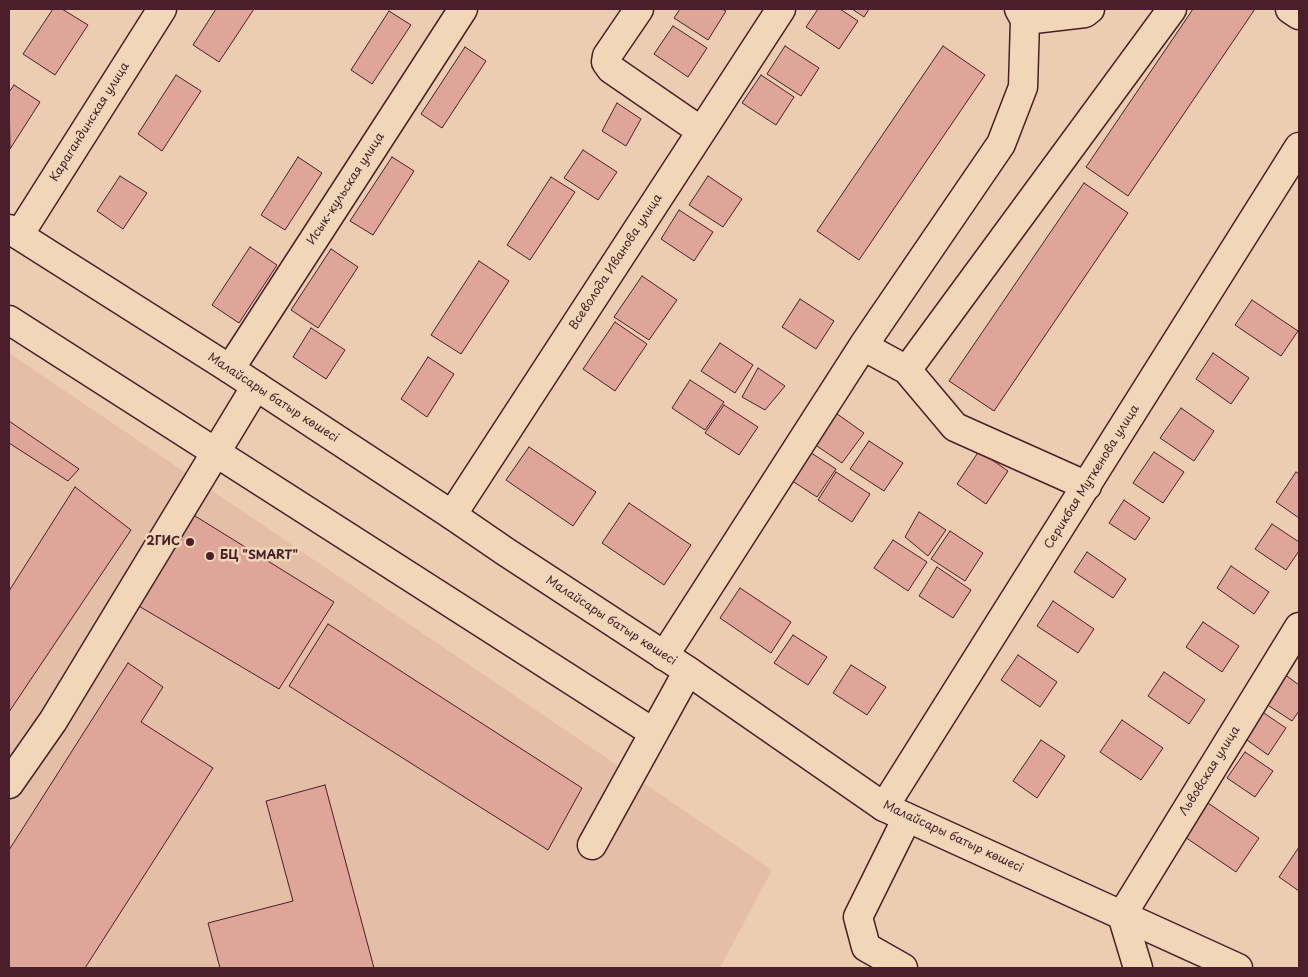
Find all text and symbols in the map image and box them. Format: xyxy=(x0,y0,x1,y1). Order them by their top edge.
street label: Карагандинская улица xyxy=(47,60,133,184)
street label: Исык-кульская улица xyxy=(304,130,388,248)
street label: Всеволода Иванова улица xyxy=(567,191,665,333)
street label: Малайсары батыр көшесі xyxy=(205,350,341,446)
street label: Серикбая Муткенова улица xyxy=(1042,402,1142,552)
place label: 2ГИС xyxy=(146,535,180,549)
marker: 2ГИС xyxy=(184,536,196,548)
place label: БЦ "SMART" xyxy=(220,549,298,563)
marker: БЦ "SMART" xyxy=(204,550,216,562)
street label: Малайсары батыр көшесі xyxy=(543,573,679,669)
street label: Львовская улица xyxy=(1177,724,1243,818)
street label: Малайсары батыр көшесі xyxy=(881,798,1025,876)

